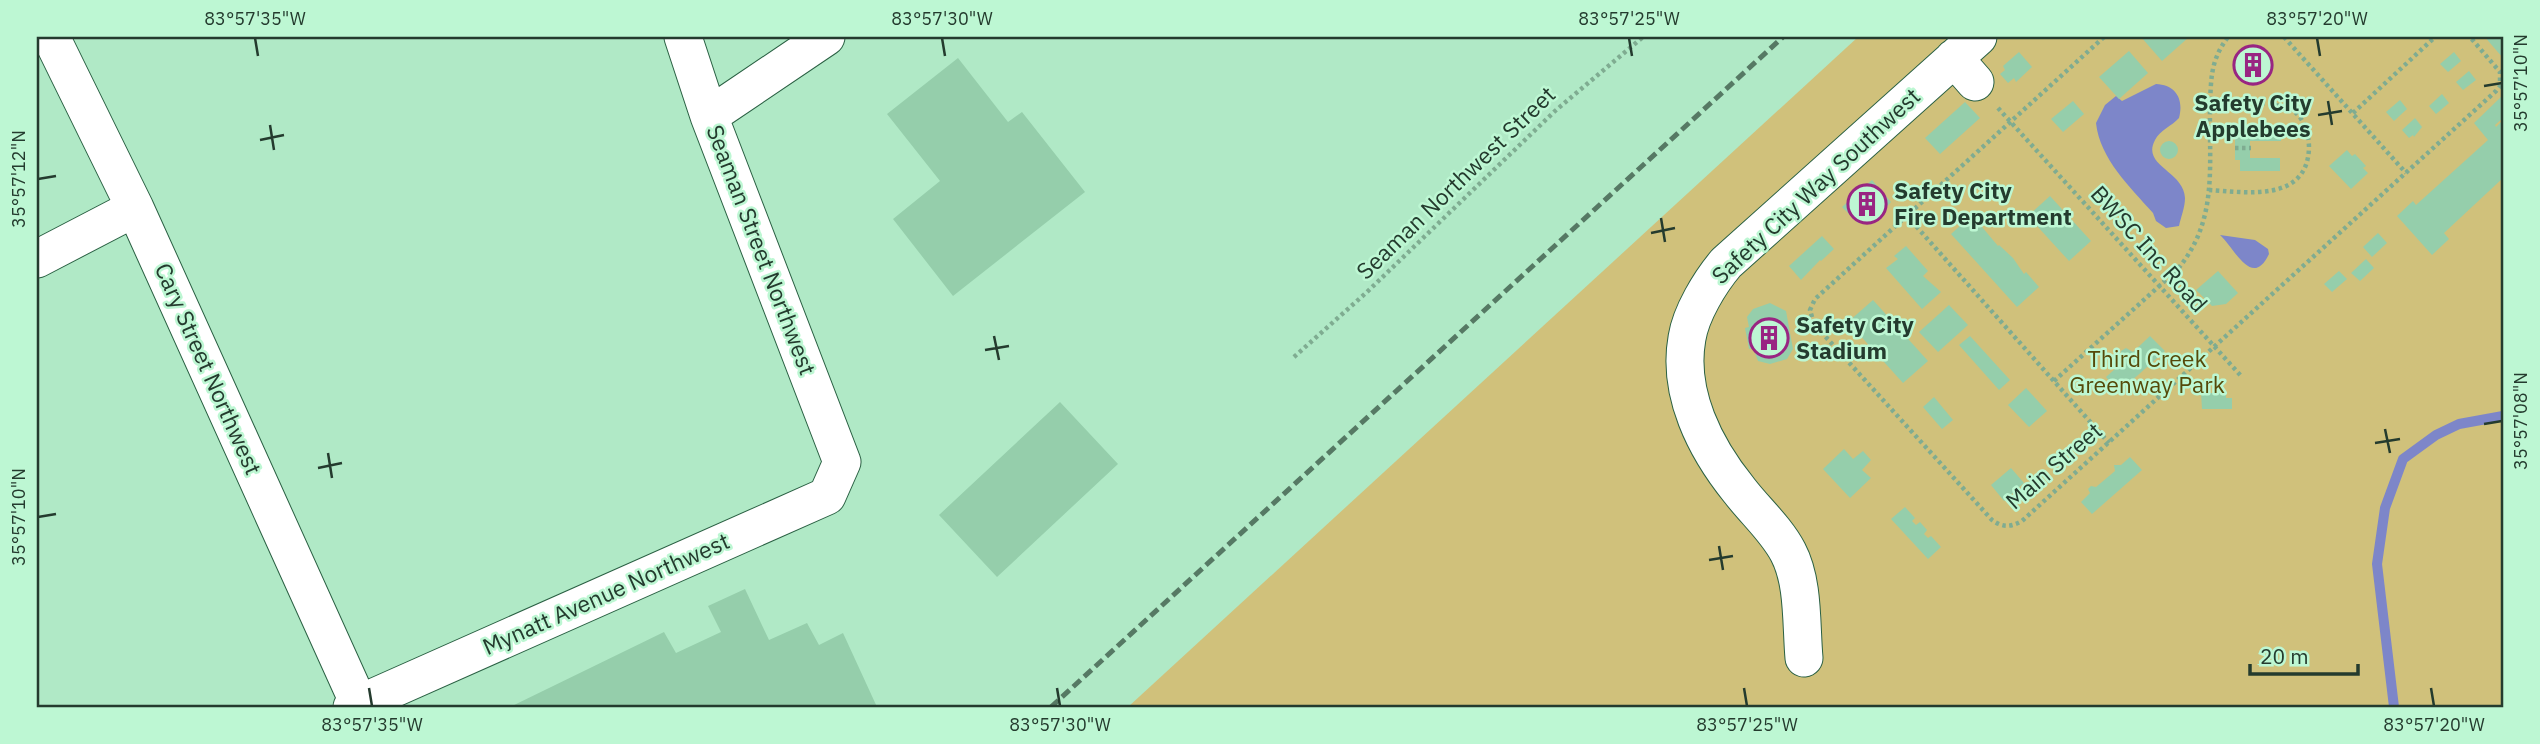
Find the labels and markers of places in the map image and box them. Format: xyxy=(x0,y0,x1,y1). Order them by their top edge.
building icon: Safety City Applebees xyxy=(2232,44,2274,86)
place label: Safety City Applebees xyxy=(2194,87,2313,143)
place label: Safety City Fire Department xyxy=(1894,175,2072,231)
building icon: Safety City Fire Department xyxy=(1846,183,1888,225)
place label: Safety City Stadium xyxy=(1796,309,1914,365)
building icon: Safety City Stadium xyxy=(1748,317,1790,359)

